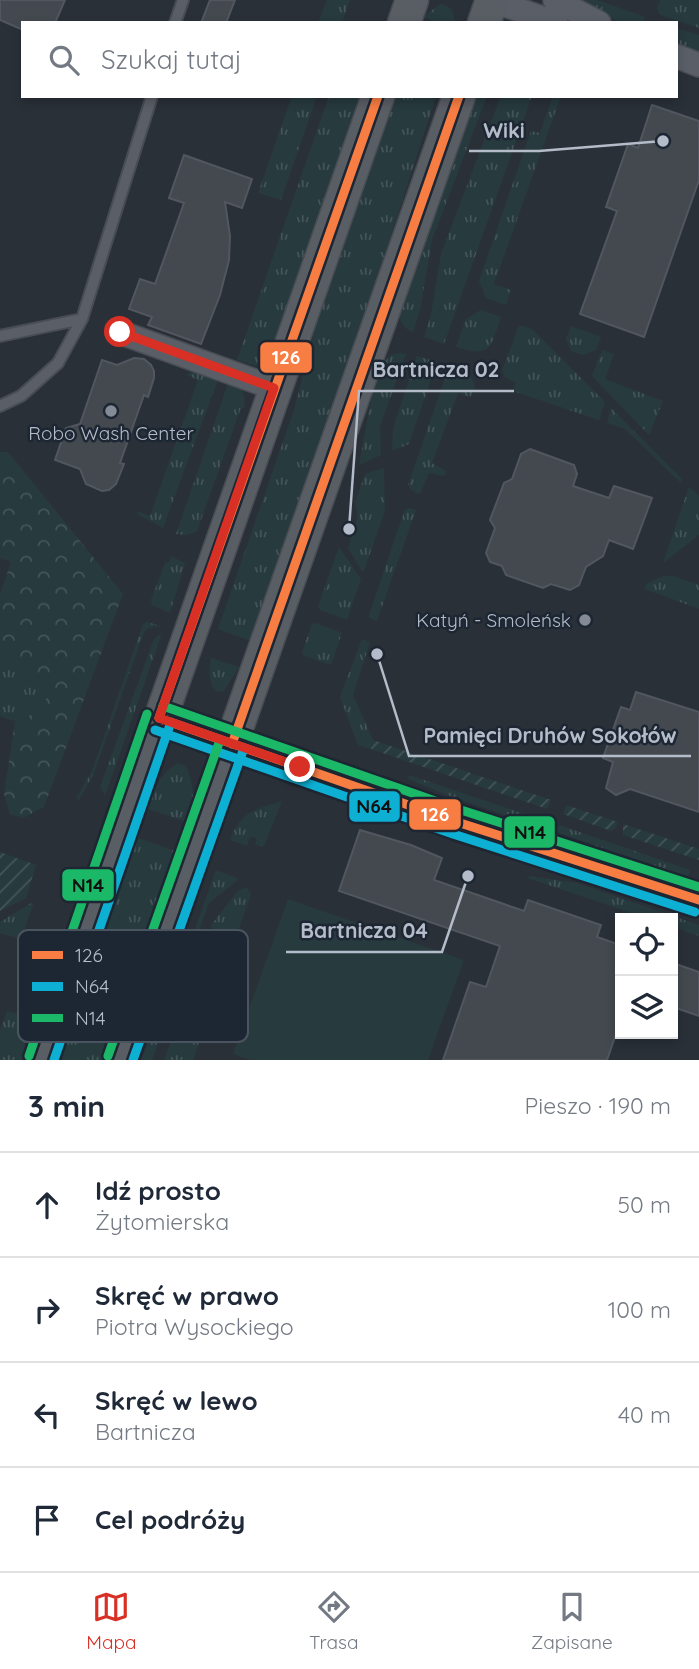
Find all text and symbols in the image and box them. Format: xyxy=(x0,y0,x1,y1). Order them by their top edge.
search box xyxy=(21,21,678,98)
icon: search xyxy=(45,41,83,79)
text: Szukaj tutaj xyxy=(101,43,242,76)
callout: Wiki xyxy=(469,109,539,151)
text: Wiki xyxy=(483,117,525,143)
route start xyxy=(104,316,135,347)
line badge: 126 xyxy=(259,341,313,374)
text: 126 xyxy=(272,345,300,369)
callout: Bartnicza 02 xyxy=(359,349,514,391)
text: Bartnicza 02 xyxy=(372,356,500,382)
marker: Robo Wash Center xyxy=(103,403,119,419)
place label: Robo Wash Center xyxy=(28,421,194,445)
place label: Katyń - Smoleńsk xyxy=(416,608,571,632)
marker: Katyń - Smoleńsk xyxy=(577,612,593,628)
callout: Pamięci Druhów Sokołów xyxy=(409,714,691,756)
text: Pamięci Druhów Sokołów xyxy=(423,722,677,748)
route end xyxy=(284,751,315,782)
line badge: N64 xyxy=(348,790,401,823)
text: N64 xyxy=(356,794,392,818)
line badge: 126 xyxy=(408,798,462,831)
text: 126 xyxy=(421,802,449,826)
line badge: N14 xyxy=(503,815,556,849)
text: N14 xyxy=(514,820,546,844)
line badge: N14 xyxy=(61,868,115,902)
text: N14 xyxy=(72,873,104,897)
callout: Bartnicza 04 xyxy=(286,910,442,952)
map controls xyxy=(615,913,678,1039)
button: locate xyxy=(615,913,678,976)
text: Bartnicza 04 xyxy=(300,917,428,943)
legend xyxy=(18,930,248,1042)
text: 126 xyxy=(75,943,103,967)
text: N64 xyxy=(75,974,109,998)
button: layers xyxy=(615,976,678,1039)
text: N14 xyxy=(75,1006,106,1030)
text: 3 min xyxy=(28,1087,105,1125)
text: Pieszo · 190 m xyxy=(525,1091,671,1120)
text: Idź prosto xyxy=(95,1174,221,1207)
icon: ahead xyxy=(28,1186,66,1224)
text: 50 m xyxy=(618,1190,671,1219)
text: Żytomierska xyxy=(95,1207,229,1236)
text: Skręć w prawo xyxy=(95,1279,279,1312)
icon: right xyxy=(28,1291,66,1329)
text: 100 m xyxy=(608,1295,671,1324)
text: Piotra Wysockiego xyxy=(95,1312,294,1341)
text: Skręć w lewo xyxy=(95,1384,258,1417)
icon: left xyxy=(28,1396,66,1434)
text: 40 m xyxy=(618,1400,671,1429)
text: Bartnicza xyxy=(95,1417,196,1446)
icon: arrive xyxy=(28,1501,66,1539)
text: Cel podróży xyxy=(95,1503,245,1536)
tab: Mapa xyxy=(86,1588,137,1654)
tab: Trasa xyxy=(309,1588,359,1654)
tab: Zapisane xyxy=(531,1588,613,1654)

